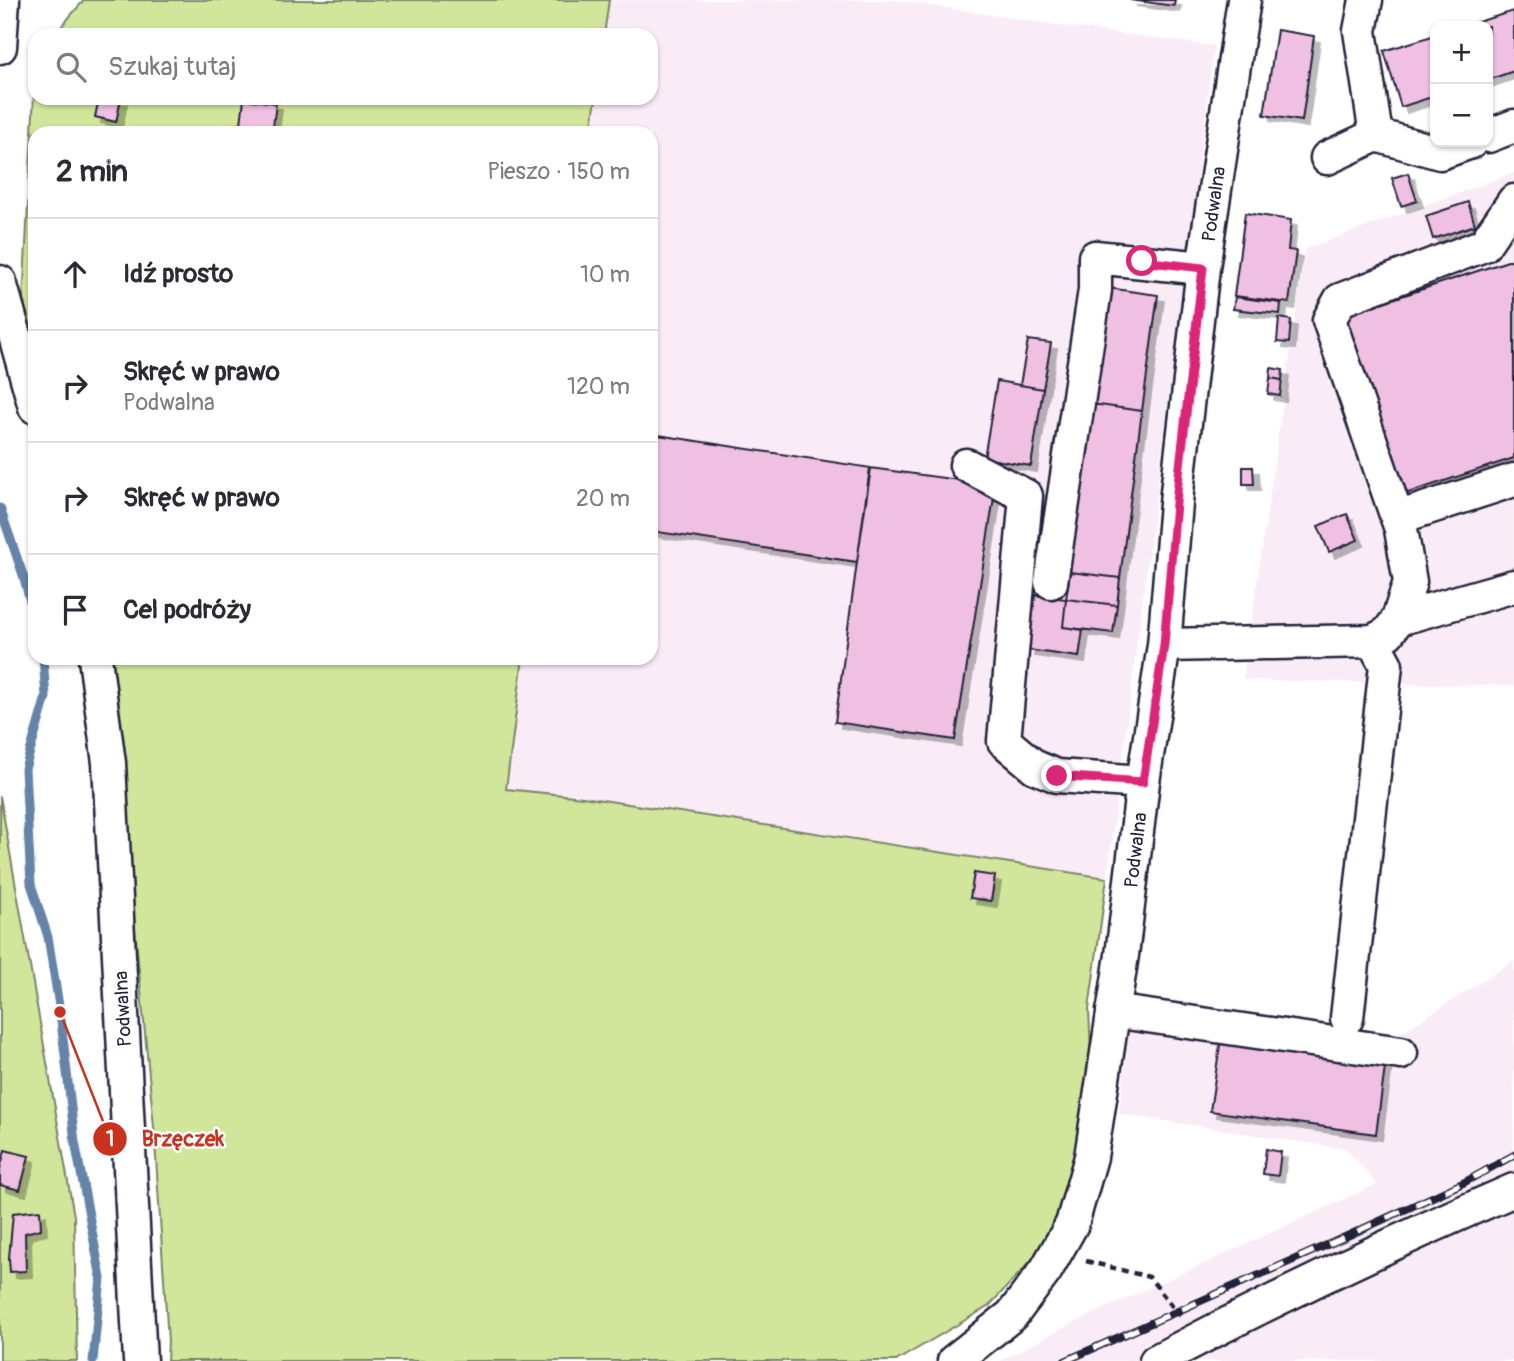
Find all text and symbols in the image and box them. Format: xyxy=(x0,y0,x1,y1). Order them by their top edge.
map controls xyxy=(1430,21,1493,147)
button: + xyxy=(1430,21,1493,84)
search box xyxy=(28,28,658,105)
icon: search xyxy=(52,48,90,86)
text: Szukaj tutaj xyxy=(108,51,236,83)
button: − xyxy=(1430,84,1493,147)
text: 2 min xyxy=(56,153,128,190)
text: Pieszo · 150 m xyxy=(487,157,630,186)
street label: Podwalna xyxy=(1197,165,1231,243)
route start xyxy=(1126,245,1157,276)
icon: ahead xyxy=(56,255,94,293)
text: Idź prosto xyxy=(123,258,233,290)
text: 10 m xyxy=(580,260,630,289)
text: Skręć w prawo xyxy=(123,356,280,388)
icon: right xyxy=(56,367,94,405)
text: 120 m xyxy=(567,372,630,401)
text: Podwalna xyxy=(123,388,215,417)
icon: right xyxy=(56,479,94,517)
text: Skręć w prawo xyxy=(123,482,280,514)
text: 20 m xyxy=(576,484,630,513)
icon: arrive xyxy=(56,591,94,629)
text: Cel podróży xyxy=(123,594,251,626)
route end xyxy=(1041,760,1072,791)
street label: Podwalna xyxy=(1119,811,1153,889)
street label: Podwalna xyxy=(109,970,137,1047)
callout: Brzęczek xyxy=(92,1118,238,1160)
text: 1 xyxy=(106,1126,114,1153)
text: Brzęczek xyxy=(142,1126,224,1153)

